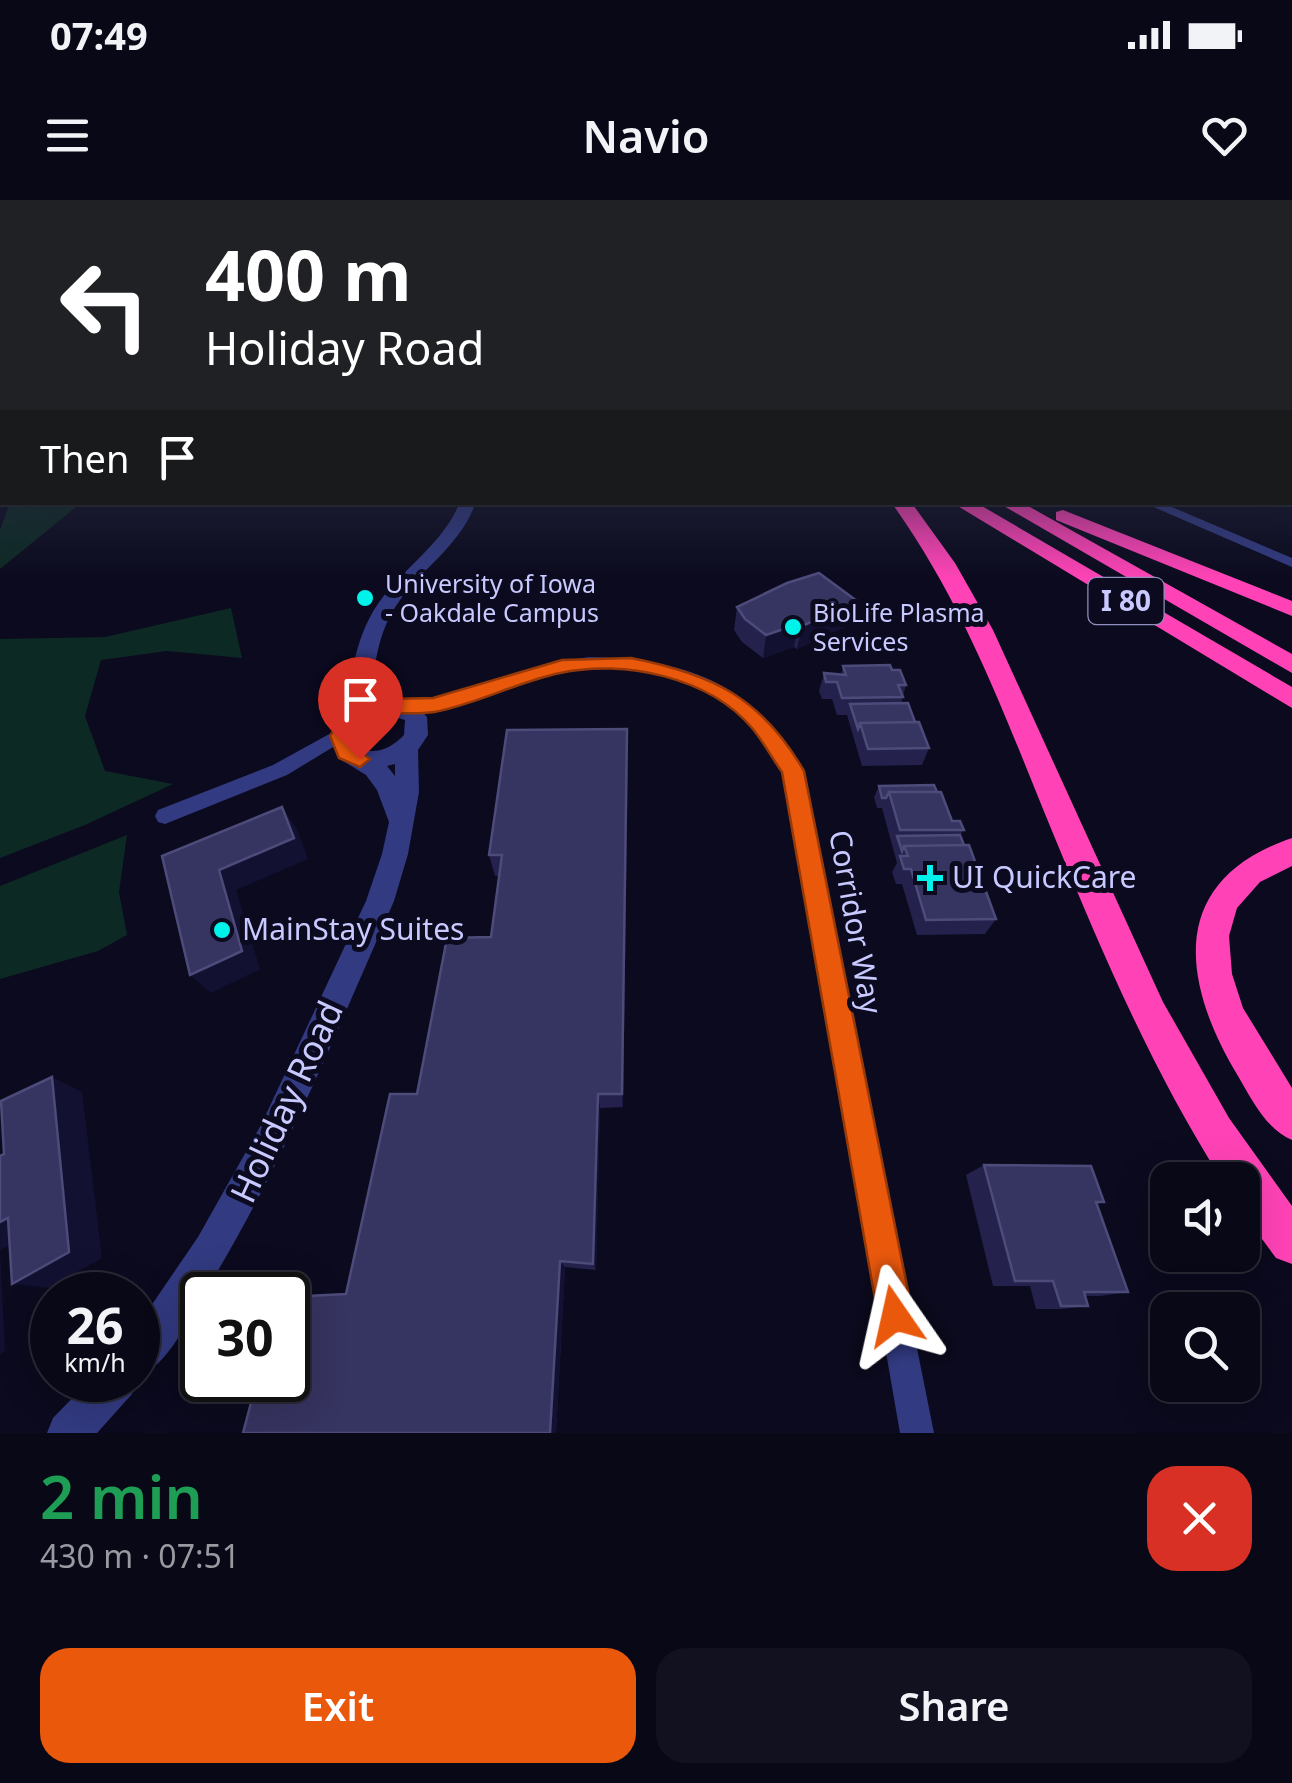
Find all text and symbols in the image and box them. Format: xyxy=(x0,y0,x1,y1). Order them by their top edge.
text: 07:49 xyxy=(50,9,148,61)
text: Navio xyxy=(582,105,710,166)
icon: menu xyxy=(40,108,95,163)
icon: heart xyxy=(1197,108,1252,163)
text: 400 m xyxy=(205,226,412,322)
icon: left xyxy=(40,240,170,370)
text: Holiday Road xyxy=(205,317,485,378)
icon: arrive xyxy=(150,430,205,485)
text: Then xyxy=(40,432,130,484)
place label: University of Iowa - Oakdale Campus xyxy=(385,566,599,629)
road number: I 80 xyxy=(1088,578,1164,624)
marker: University of Iowa - Oakdale Campus xyxy=(354,587,376,609)
place label: BioLife Plasma Services xyxy=(813,595,985,658)
marker: BioLife Plasma Services xyxy=(782,616,804,638)
pin xyxy=(318,657,403,760)
icon: arrive xyxy=(333,672,388,727)
street label: Corridor Way xyxy=(820,827,893,1017)
place label: UI QuickCare xyxy=(952,856,1137,897)
marker: UI QuickCare xyxy=(917,865,943,891)
place label: MainStay Suites xyxy=(242,908,464,949)
marker: MainStay Suites xyxy=(211,919,233,941)
street label: Holiday Road xyxy=(218,993,353,1210)
map controls xyxy=(1150,1162,1260,1402)
button: sound xyxy=(1150,1162,1260,1272)
position arrow xyxy=(843,1264,947,1368)
speed limit sign: 30 xyxy=(180,1272,310,1402)
text: 26 xyxy=(66,1291,124,1359)
button: search xyxy=(1150,1292,1260,1402)
text: km/h xyxy=(64,1345,126,1379)
text: 2 min xyxy=(40,1455,203,1537)
button: close xyxy=(1147,1466,1252,1571)
text: 430 m · 07:51 xyxy=(40,1534,240,1577)
button: Exit xyxy=(40,1648,636,1763)
button: Share xyxy=(656,1648,1252,1763)

